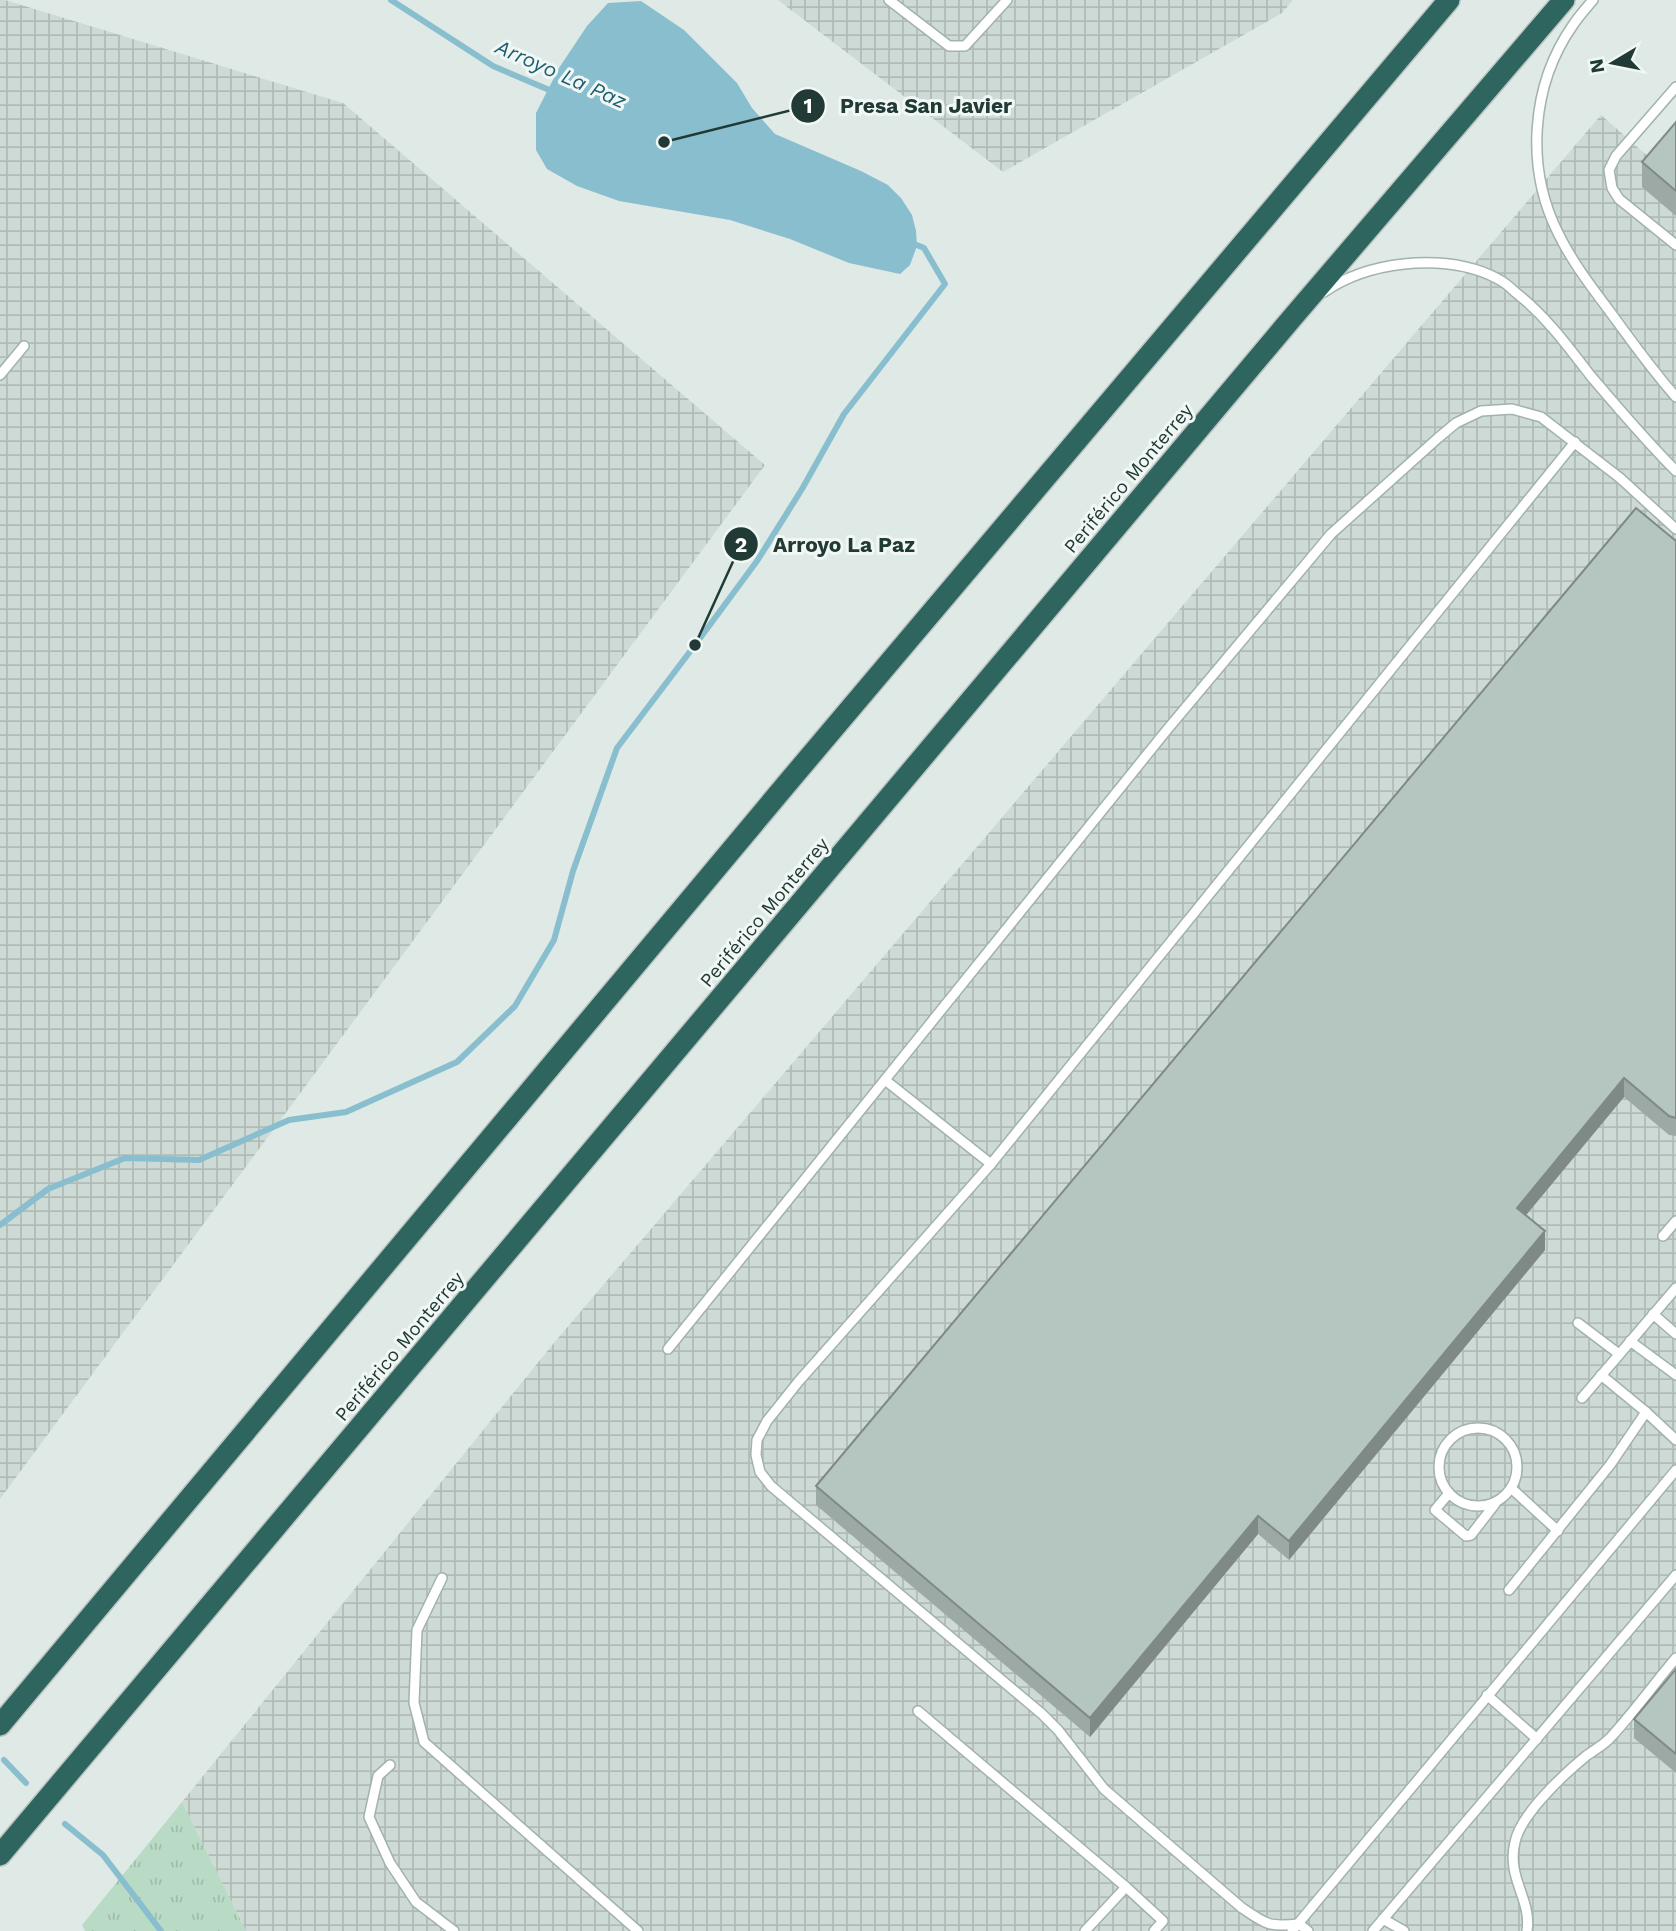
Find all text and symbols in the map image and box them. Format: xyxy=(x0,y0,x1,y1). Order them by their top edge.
north arrow xyxy=(1578,28,1648,98)
water label: Arroyo La Paz xyxy=(491,33,631,114)
text: N xyxy=(1584,57,1609,75)
callout: Presa San Javier xyxy=(790,85,1026,127)
text: 1 xyxy=(803,93,813,118)
text: Presa San Javier xyxy=(840,93,1012,118)
street label: Periférico Monterrey xyxy=(1059,399,1198,558)
callout: Arroyo La Paz xyxy=(724,523,929,565)
text: 2 xyxy=(735,532,747,557)
text: Arroyo La Paz xyxy=(773,532,915,557)
street label: Periférico Monterrey xyxy=(695,833,834,992)
street label: Periférico Monterrey xyxy=(330,1267,469,1426)

